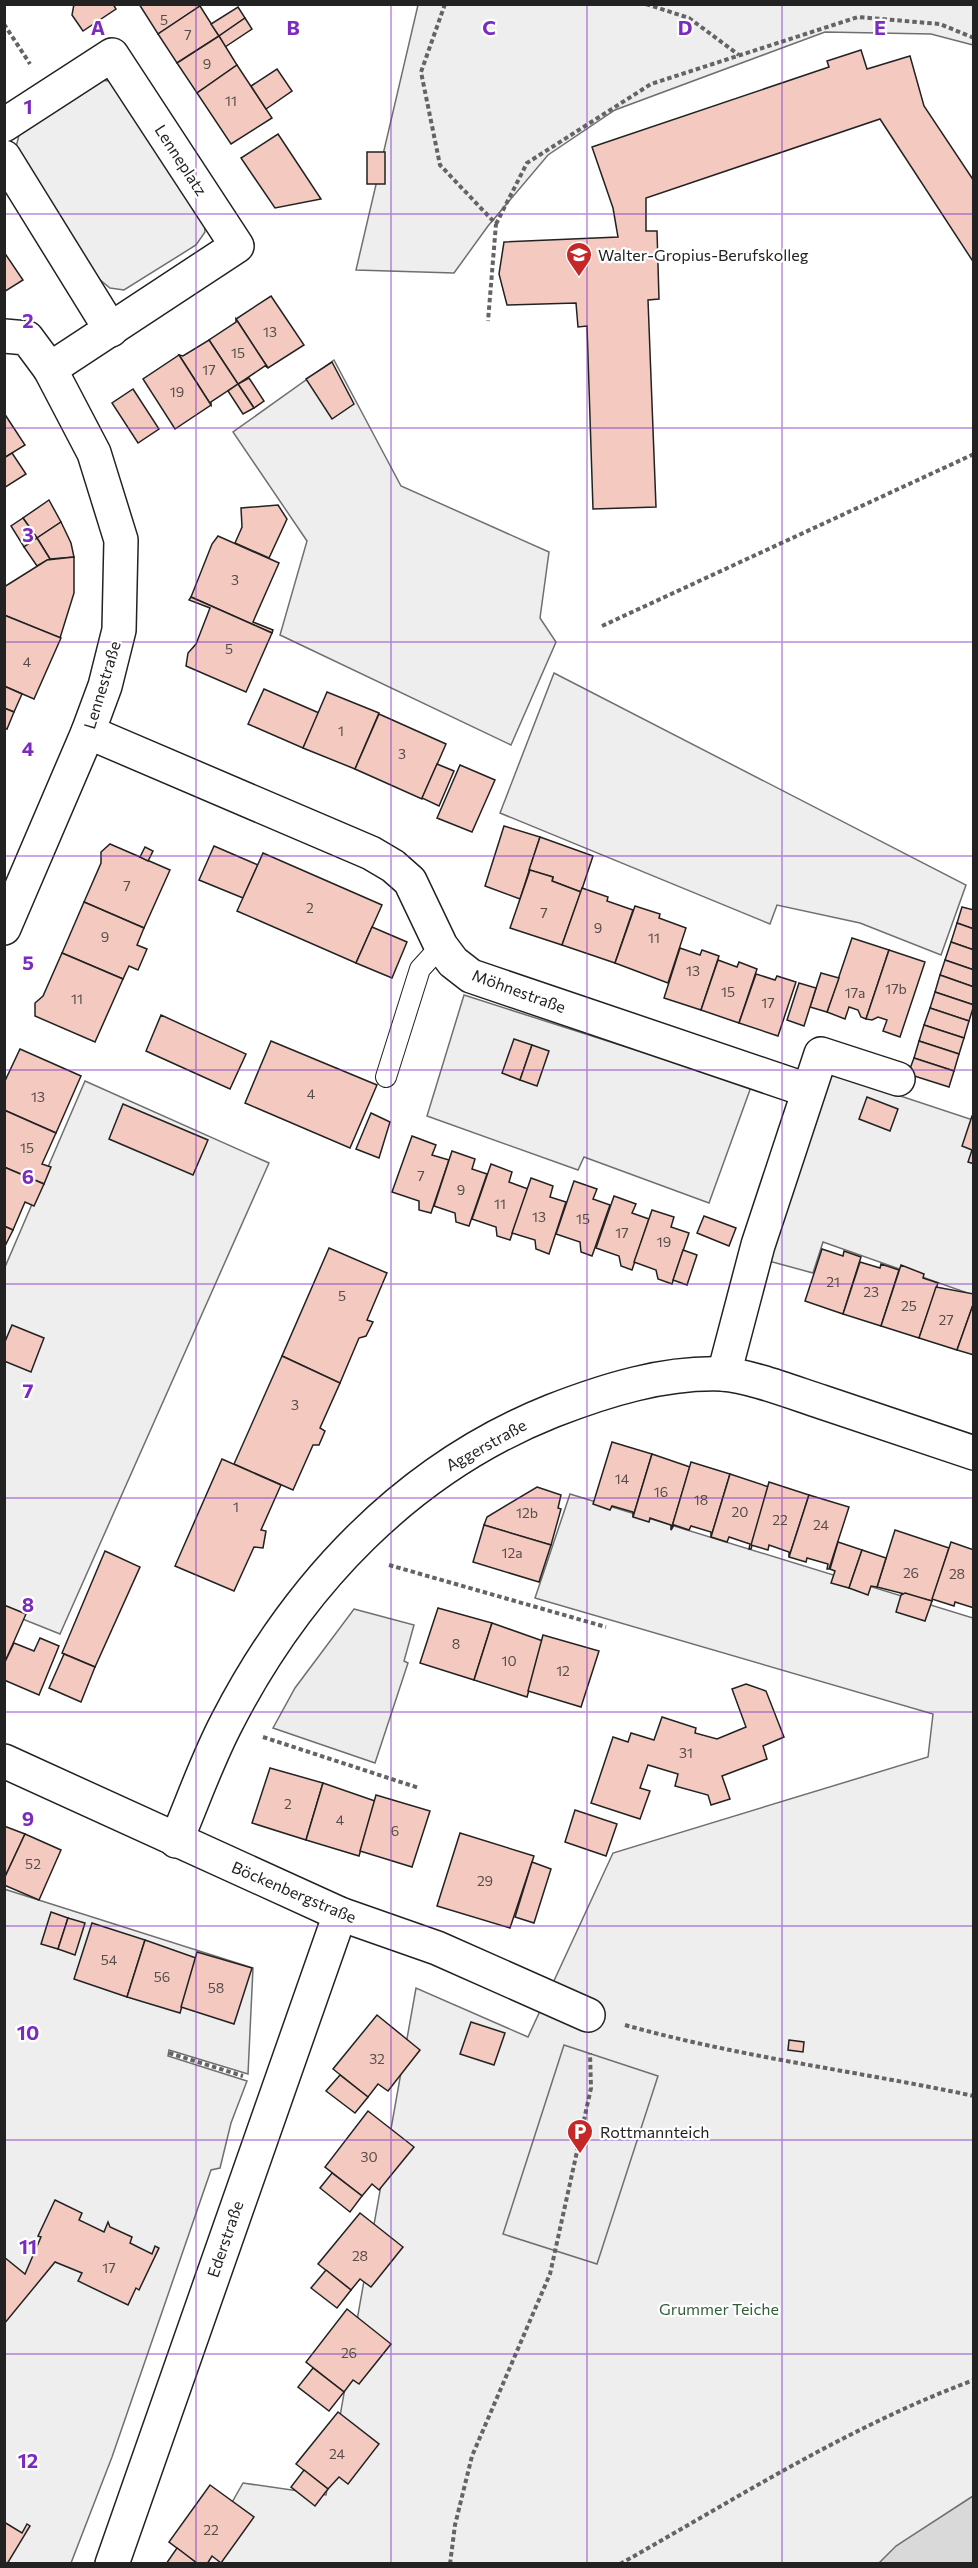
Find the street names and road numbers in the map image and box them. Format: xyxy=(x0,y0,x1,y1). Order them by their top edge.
street label: Lenneplatz xyxy=(151,121,211,199)
street label: Lennestraße xyxy=(79,639,124,731)
street label: Möhnestraße xyxy=(470,965,569,1016)
street label: Aggerstraße xyxy=(442,1415,529,1474)
street label: Böckenbergstraße xyxy=(229,1857,359,1926)
street label: Ederstraße xyxy=(203,2198,247,2280)

